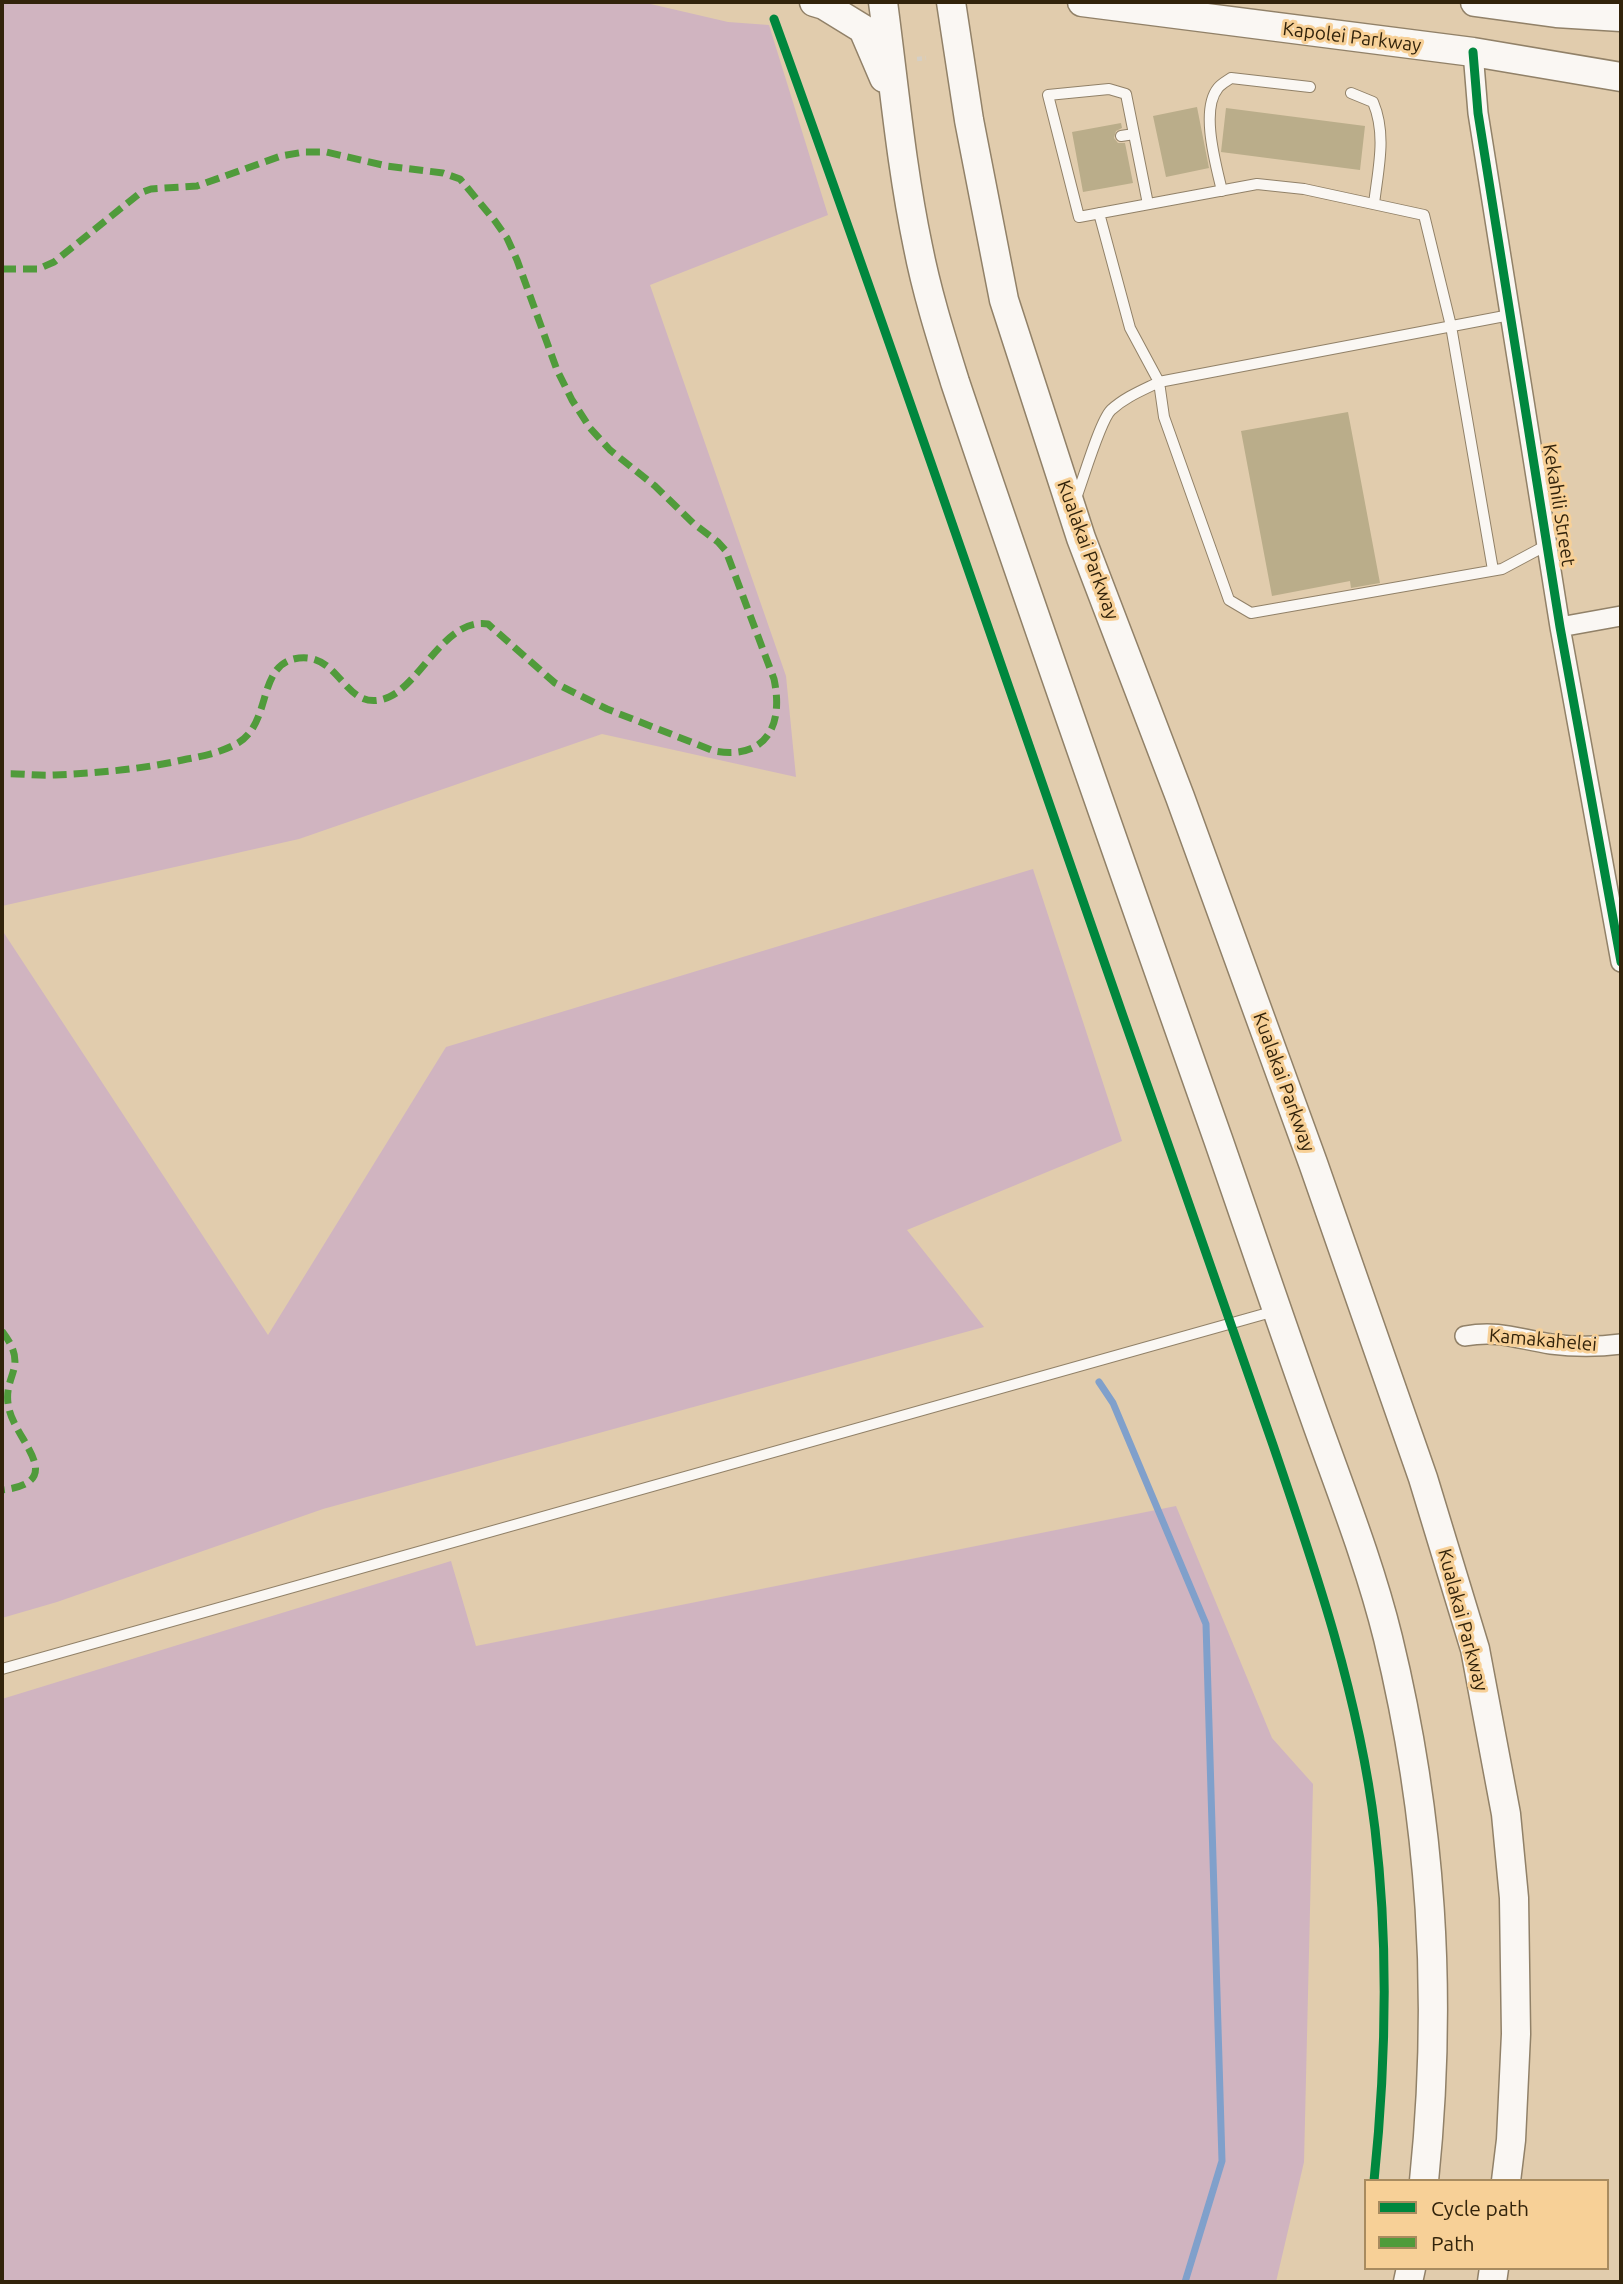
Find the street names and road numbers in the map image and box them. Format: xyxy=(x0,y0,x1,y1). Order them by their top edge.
street label: Kapolei Parkway xyxy=(1281,17,1423,57)
street label: Kekahili Street xyxy=(1538,442,1580,568)
street label: Kualakai Parkway xyxy=(1052,477,1124,623)
street label: Kualakai Parkway xyxy=(1248,1009,1320,1155)
street label: Kamakahelei xyxy=(1488,1324,1598,1356)
street label: Kualakai Parkway xyxy=(1433,1546,1493,1694)

